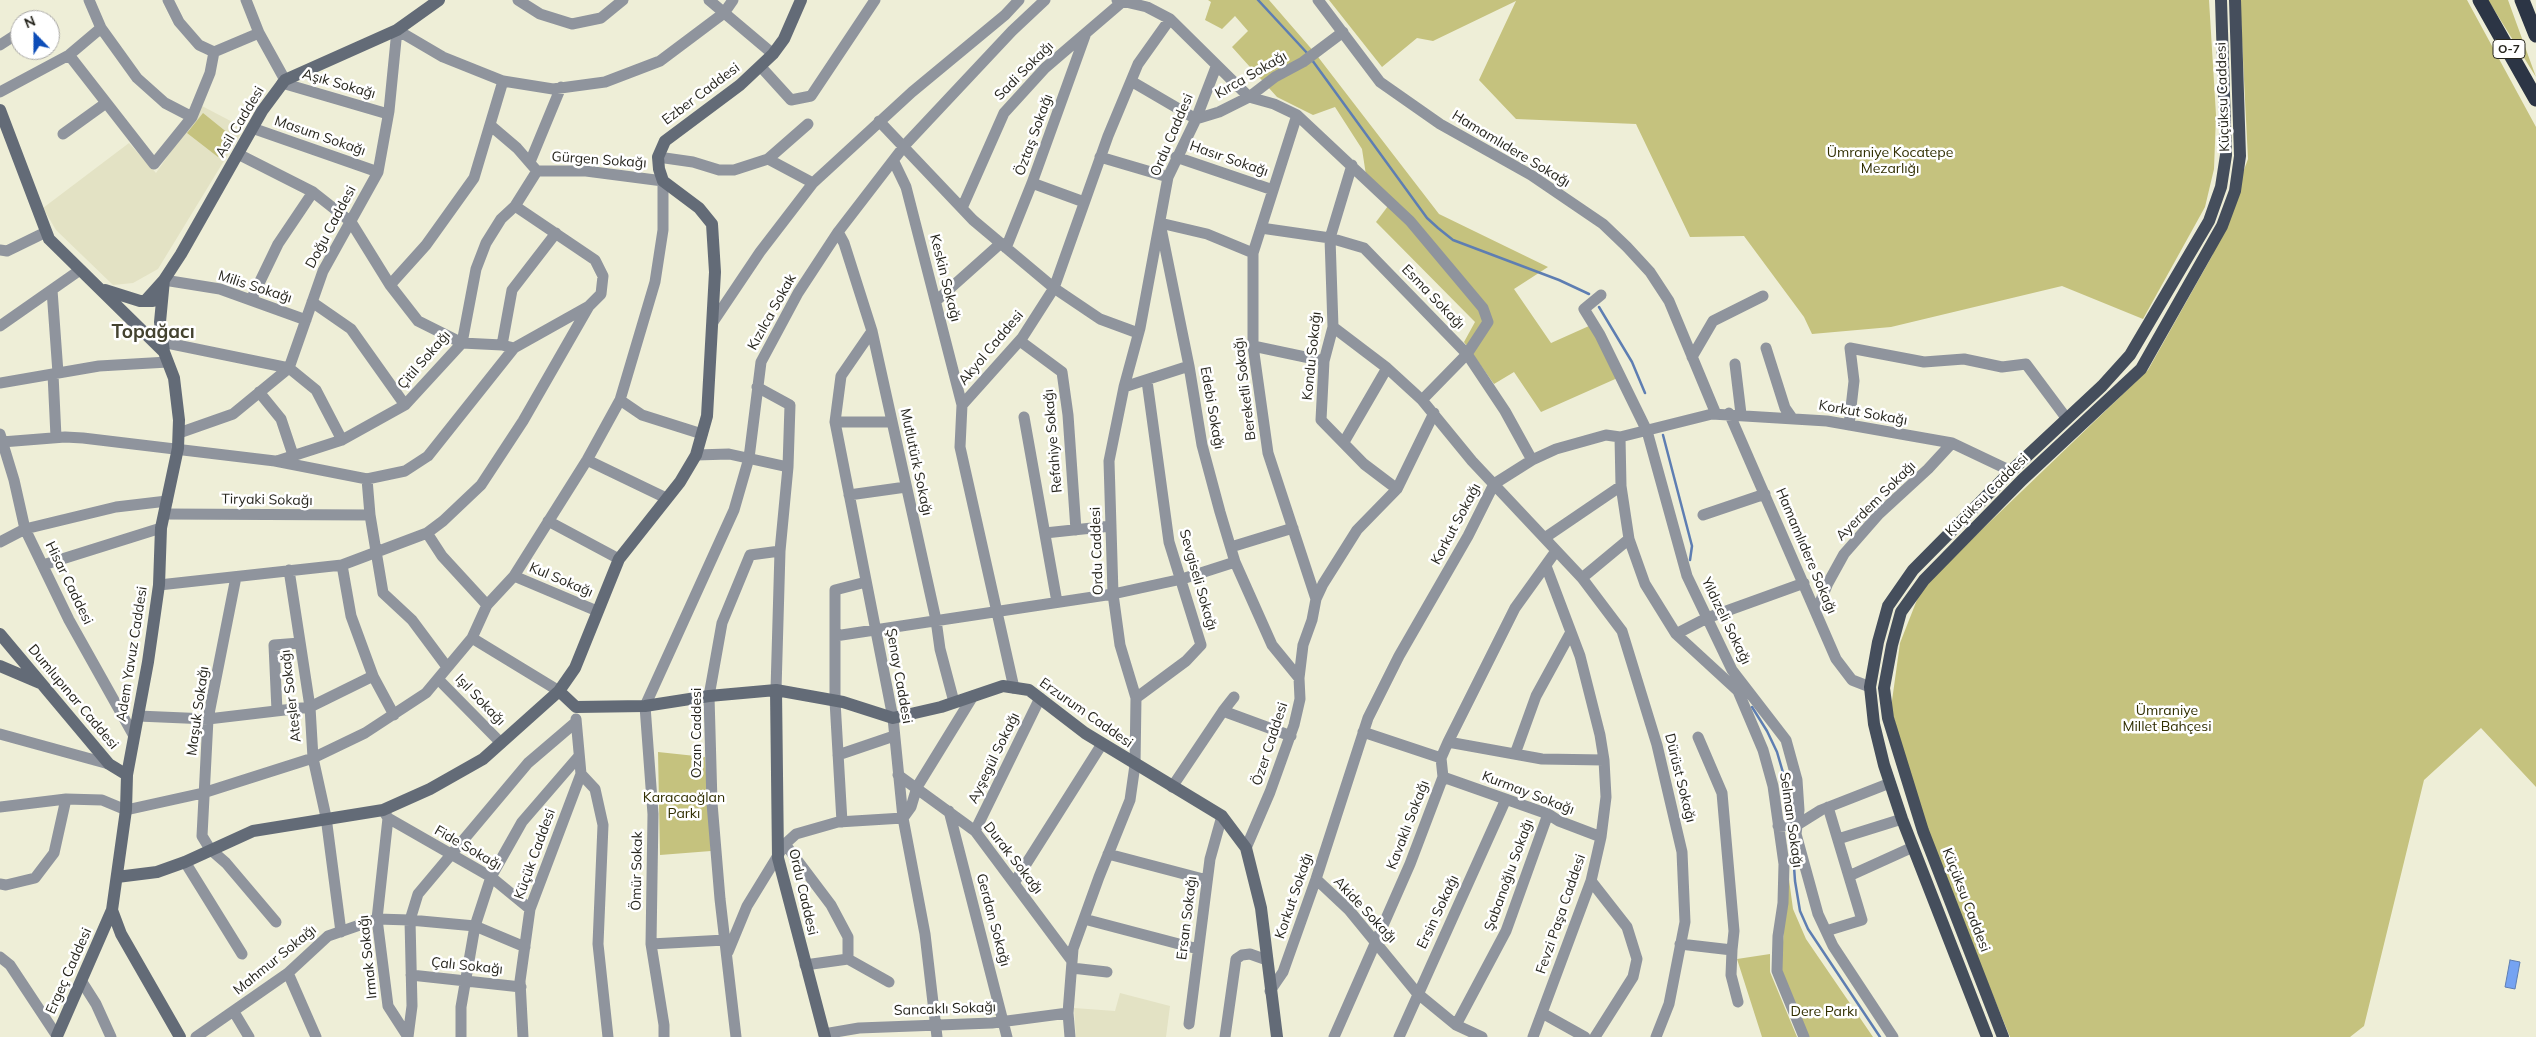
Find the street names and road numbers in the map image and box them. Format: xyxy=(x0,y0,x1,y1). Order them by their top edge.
street label: Sadi Sokağı xyxy=(991,38,1057,104)
road number: O-7 xyxy=(2493,40,2525,59)
street label: Küçüksu Caddesi xyxy=(2213,42,2233,152)
street label: Kırca Sokağı xyxy=(1212,48,1290,102)
street label: Ezber Caddesi xyxy=(659,59,743,129)
street label: Aşık Sokağı xyxy=(300,66,378,102)
street label: Asil Caddesi xyxy=(212,83,268,161)
street label: Ordu Caddesi xyxy=(1147,91,1197,179)
street label: Öztaş Sokağı xyxy=(1011,92,1057,178)
street label: Hamamlıdere Sokağı xyxy=(1449,107,1573,191)
street label: Masum Sokağı xyxy=(272,113,368,159)
street label: Hasır Sokağı xyxy=(1187,138,1271,180)
street label: Gürgen Sokağı xyxy=(551,148,647,172)
street label: Doğu Caddesi xyxy=(302,183,360,271)
street label: Keskin Sokağı xyxy=(926,232,964,324)
street label: Esma Sokağı xyxy=(1398,261,1468,333)
street label: Milis Sokağı xyxy=(216,267,294,307)
street label: Kızılca Sokak xyxy=(744,271,800,353)
street label: Akyol Caddesi xyxy=(955,307,1027,389)
street label: Kondu Sokağı xyxy=(1299,311,1325,401)
street label: Çitil Sokağı xyxy=(394,327,454,393)
street label: Bereketli Sokağı xyxy=(1230,337,1260,441)
street label: Edebi Sokağı xyxy=(1196,365,1228,451)
street label: Refahiye Sokağı xyxy=(1040,388,1066,494)
street label: Korkut Sokağı xyxy=(1817,397,1909,429)
street label: Mutlutürk Sokağı xyxy=(896,407,936,517)
street label: Küçüksu Caddesi xyxy=(1942,450,2032,540)
street label: Ayerdem Sokağı xyxy=(1833,458,1919,544)
street label: Korkut Sokağı xyxy=(1428,480,1484,568)
street label: Hamamlıdere Sokağı xyxy=(1772,486,1840,616)
street label: Tiryaki Sokağı xyxy=(221,491,313,509)
street label: Ordu Caddesi xyxy=(1087,507,1107,595)
street label: Sevgiseli Sokağı xyxy=(1176,528,1220,632)
street label: Hisar Caddesi xyxy=(42,539,96,627)
street label: Kul Sokağı xyxy=(526,559,596,601)
street label: Yıldızeli Sokağı xyxy=(1698,575,1754,667)
street label: Adem Yavuz Caddesi xyxy=(113,585,151,723)
street label: Şenay Caddesi xyxy=(882,627,916,725)
street label: Dumlupınar Caddesi xyxy=(24,641,122,753)
street label: Ateşler Sokağı xyxy=(277,649,305,743)
street label: Maşuk Sokağı xyxy=(183,665,213,757)
street label: Işıl Sokağı xyxy=(451,671,509,729)
street label: Erzurum Caddesi xyxy=(1036,675,1136,751)
street label: Ozan Caddesi xyxy=(689,688,705,778)
street label: Özer Caddesi xyxy=(1249,700,1291,788)
street label: Ayşegül Sokağı xyxy=(965,710,1023,806)
street label: Dürüst Sokağı xyxy=(1661,732,1699,824)
street label: Kurmay Sokağı xyxy=(1479,768,1577,818)
street label: Selman Sokağı xyxy=(1776,771,1806,869)
street label: Kavaklı Sokağı xyxy=(1383,778,1433,872)
street label: Küçük Caddesi xyxy=(511,806,559,902)
street label: Şabanoğlu Sokağı xyxy=(1481,817,1537,933)
street label: Durak Sokağı xyxy=(980,819,1046,897)
street label: Fide Sokağı xyxy=(431,822,505,874)
street label: Ömür Sokak xyxy=(628,831,646,911)
street label: Küçüksu Caddesi xyxy=(1938,846,1994,954)
street label: Ordu Caddesi xyxy=(785,847,821,937)
street label: Korkut Sokağı xyxy=(1271,851,1317,941)
street label: Fevzi Paşa Caddesi xyxy=(1533,852,1589,976)
street label: Gerdan Sokağı xyxy=(973,872,1013,968)
street label: Ersin Sokağı xyxy=(1414,872,1462,952)
street label: Akide Sokağı xyxy=(1330,873,1400,947)
street label: Ersan Sokağı xyxy=(1174,875,1200,961)
street label: Irmak Sokağı xyxy=(355,914,381,1000)
street label: Mahmur Sokağı xyxy=(230,921,320,999)
street label: Ergeç Caddesi xyxy=(43,925,95,1017)
street label: Çalı Sokağı xyxy=(430,954,504,978)
street label: Sancaklı Sokağı xyxy=(894,999,996,1019)

